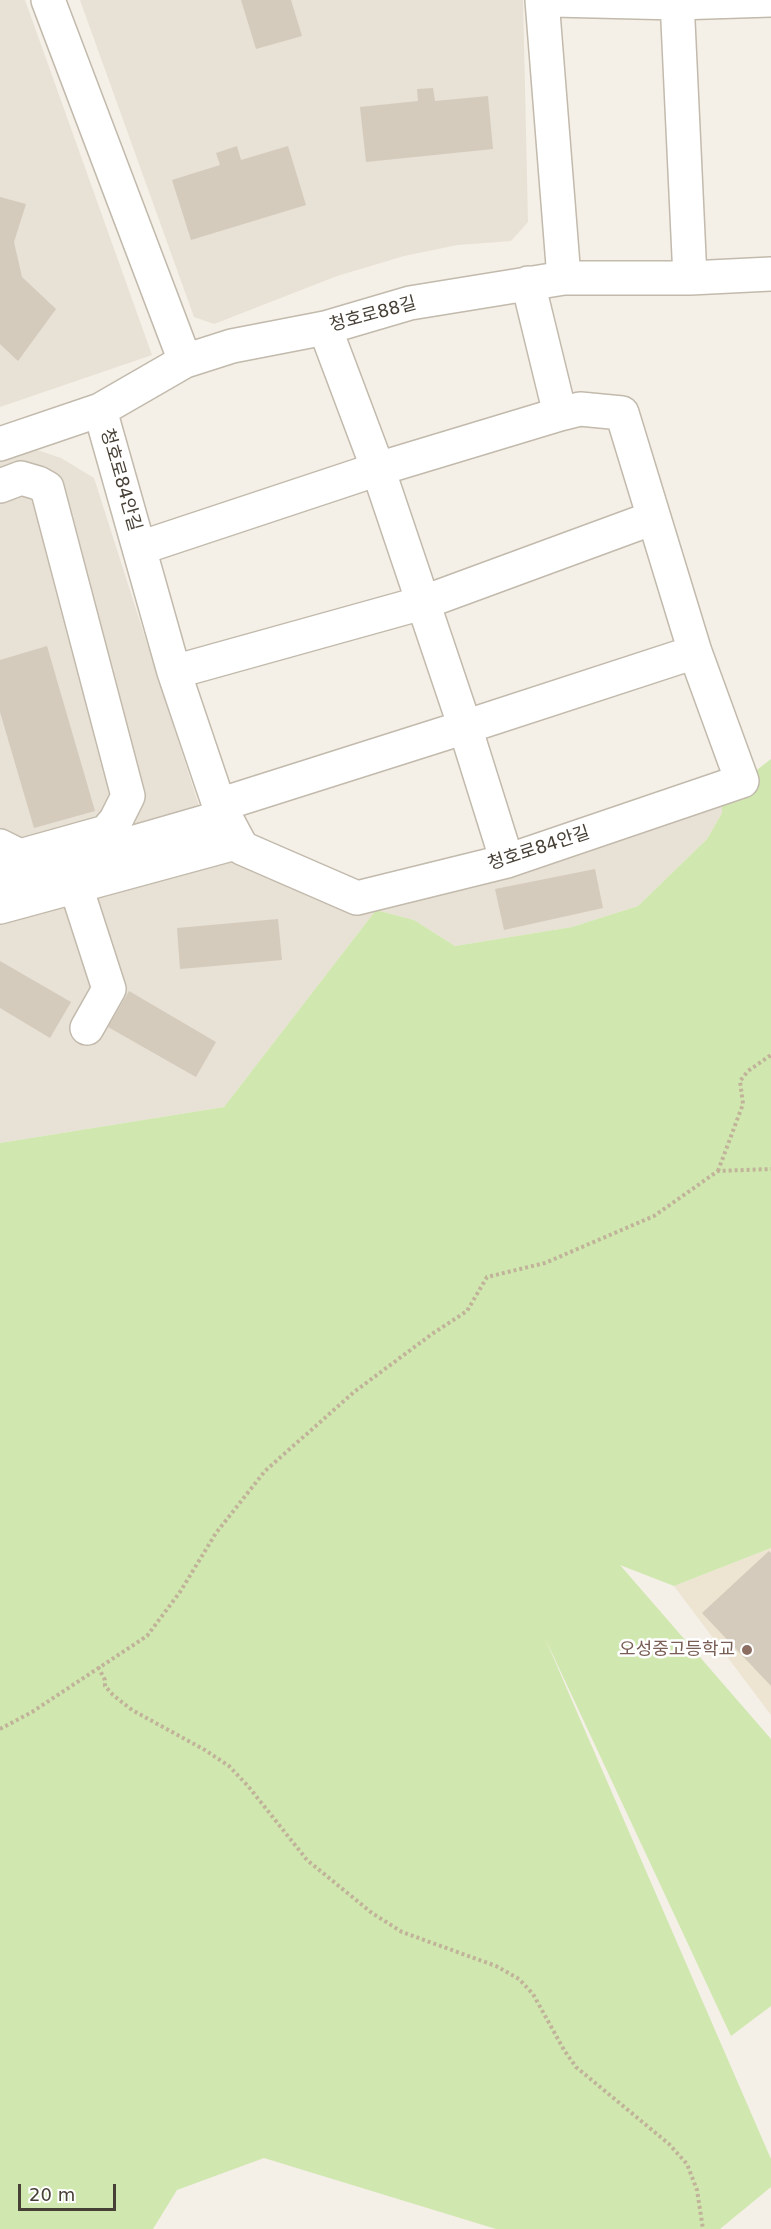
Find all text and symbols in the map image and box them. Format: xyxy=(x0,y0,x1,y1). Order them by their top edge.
street label: 청호로88길 xyxy=(327,293,419,337)
street label: 청호로84안길 xyxy=(95,426,145,534)
street label: 청호로84안길 xyxy=(485,822,593,876)
place label: 오성중고등학교 xyxy=(619,1639,735,1661)
marker: 오성중고등학교 xyxy=(740,1643,754,1657)
scale bar xyxy=(21,2172,118,2210)
text: 20 m xyxy=(29,2184,75,2205)

